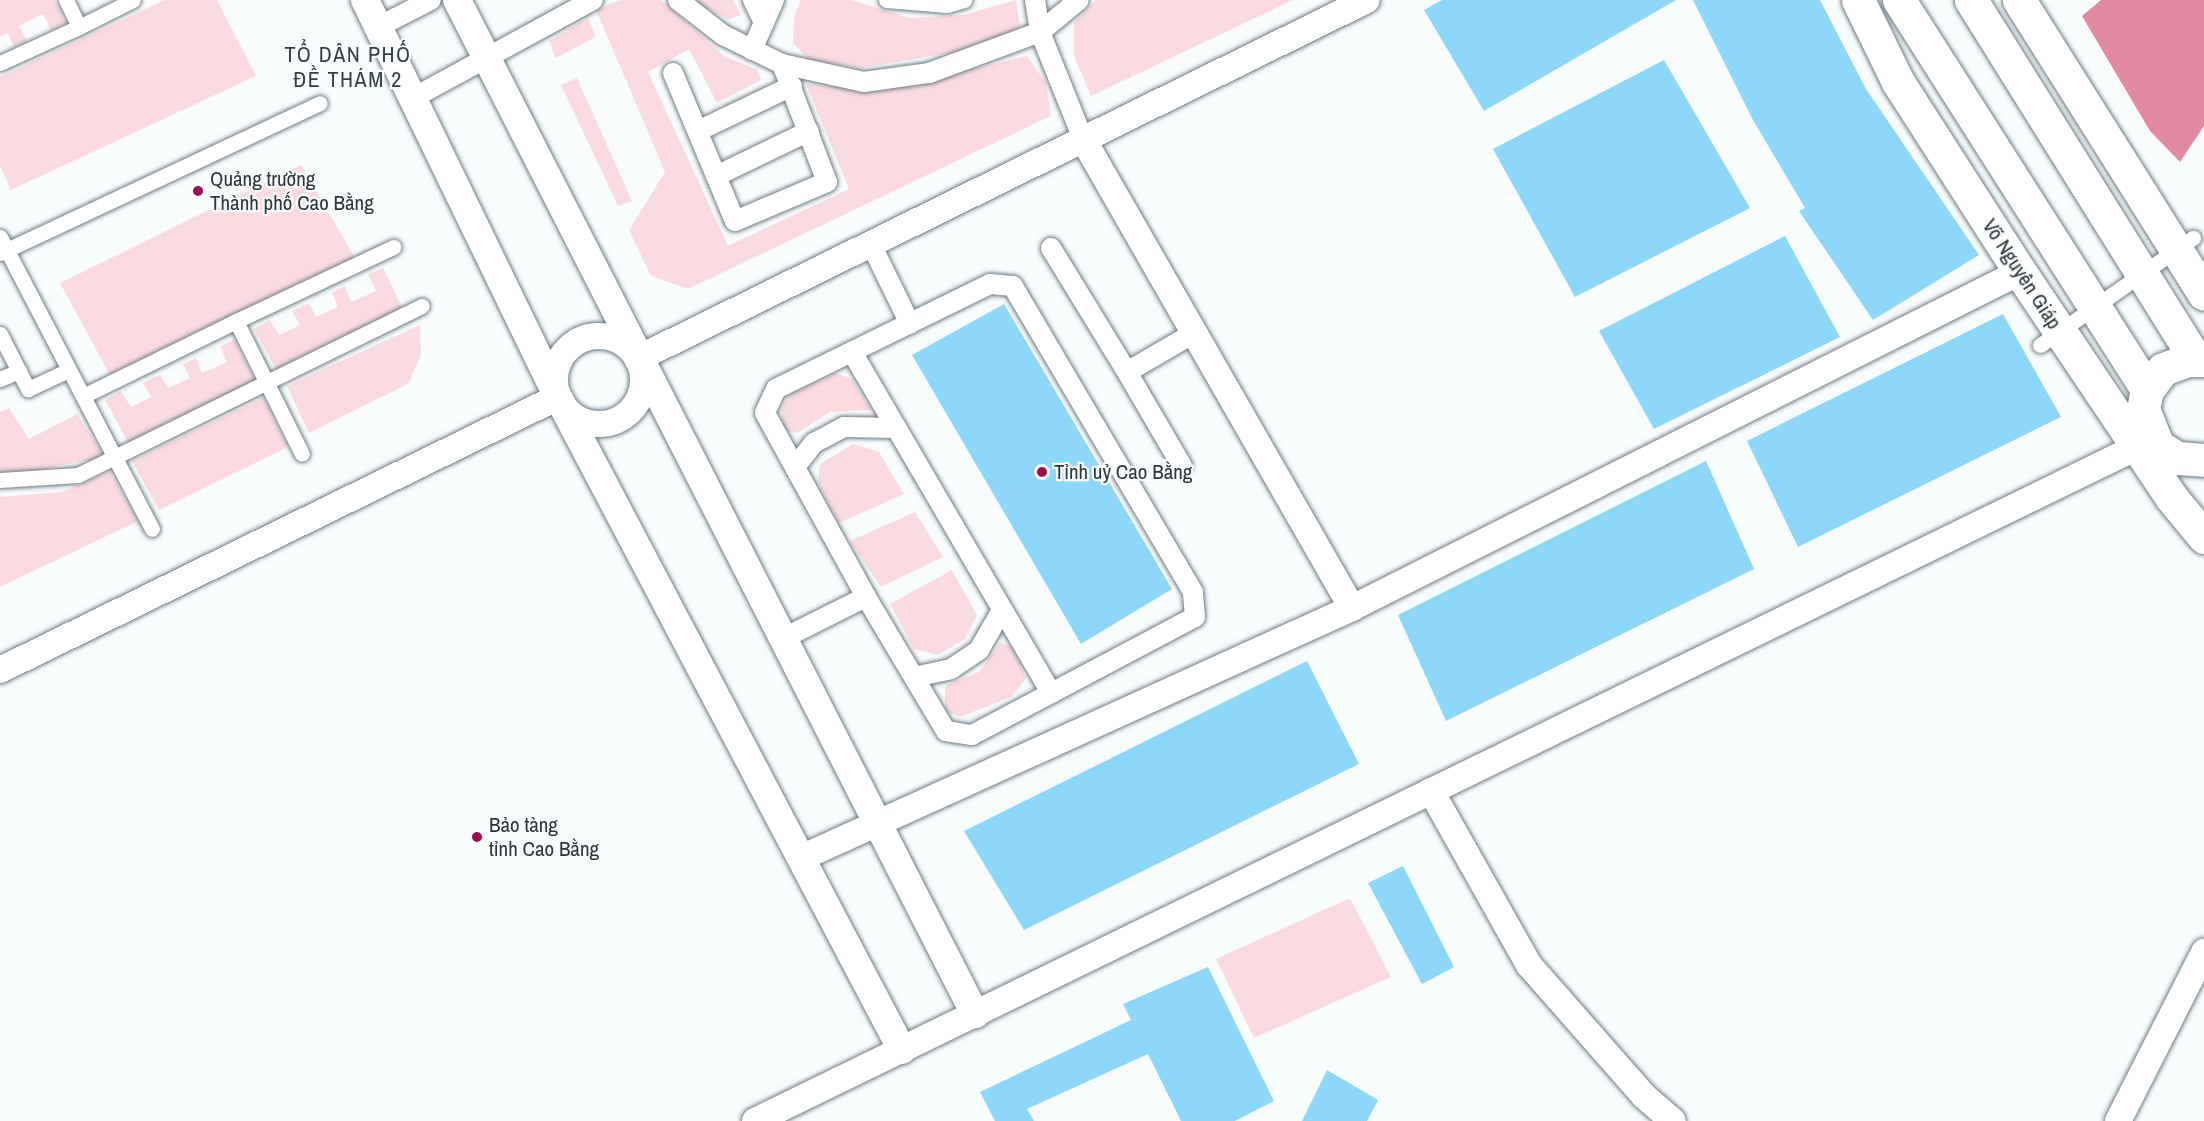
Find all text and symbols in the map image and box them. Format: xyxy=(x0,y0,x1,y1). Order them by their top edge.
district label: TỔ DÂN PHỐ ĐỀ THÁM 2 xyxy=(285,41,411,92)
place label: Quảng trường Thành phố Cao Bằng xyxy=(210,166,374,216)
marker: Quảng trường Thành phố Cao Bằng xyxy=(191,184,205,198)
street label: Võ Nguyên Giáp xyxy=(1977,214,2067,334)
place label: Tỉnh uỷ Cao Bằng xyxy=(1054,459,1192,485)
marker: Tỉnh uỷ Cao Bằng xyxy=(1035,465,1049,479)
place label: Bảo tàng tỉnh Cao Bằng xyxy=(489,812,599,862)
marker: Bảo tàng tỉnh Cao Bằng xyxy=(470,830,484,844)

